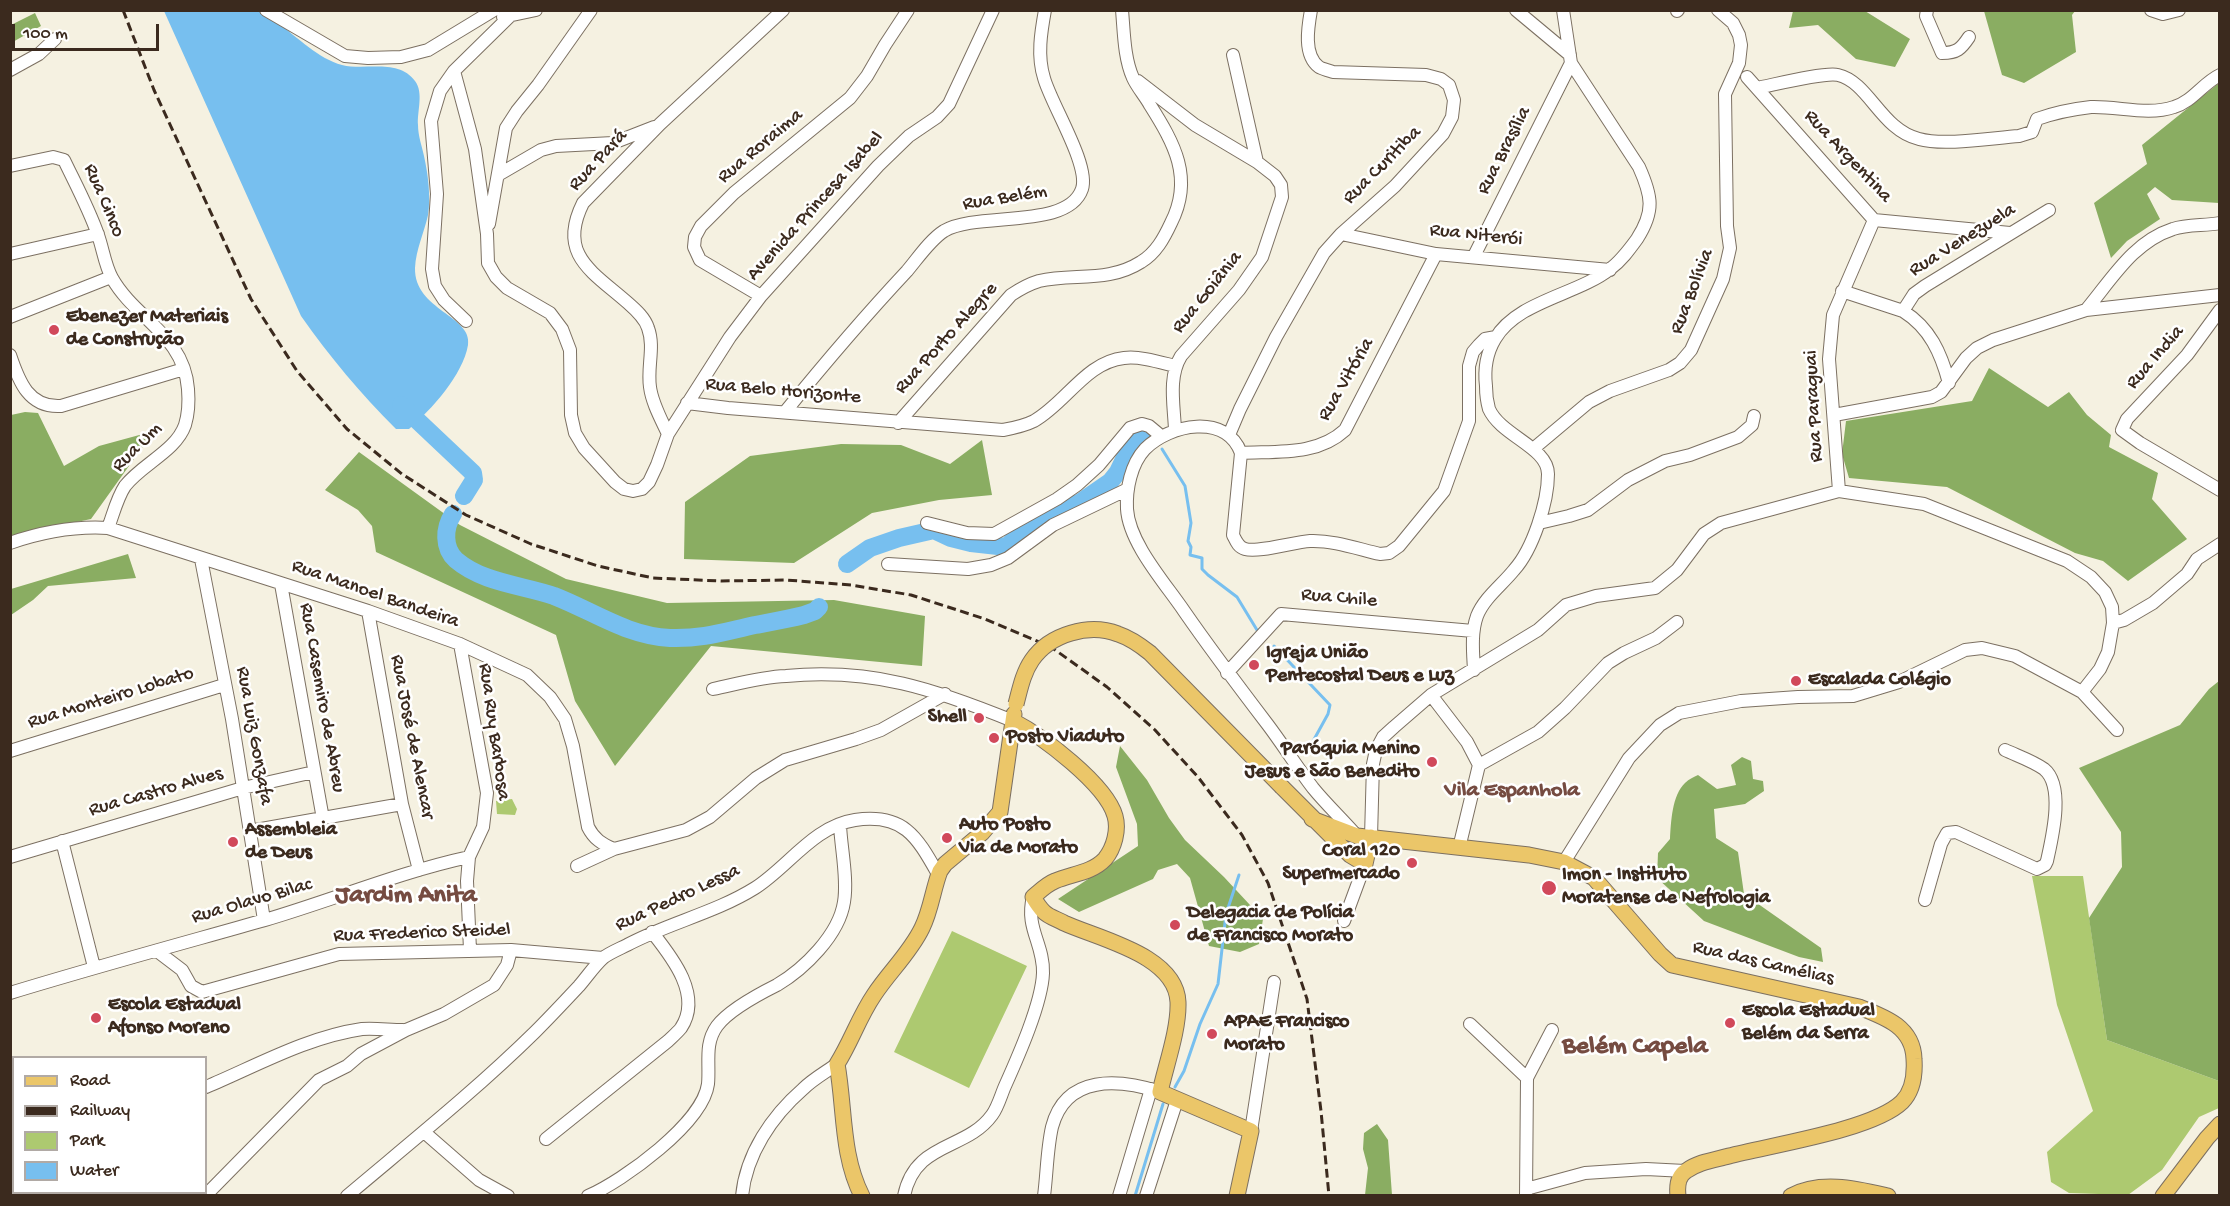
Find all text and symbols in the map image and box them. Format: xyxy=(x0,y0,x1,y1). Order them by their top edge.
scale bar xyxy=(15,12,162,50)
text: 100 m xyxy=(23,24,68,45)
street label: Rua Brasília xyxy=(1473,103,1537,199)
street label: Rua Roraima xyxy=(713,104,809,190)
street label: Rua Argentina xyxy=(1798,105,1896,209)
street label: Rua Curitiba xyxy=(1339,122,1427,210)
street label: Rua Pará xyxy=(564,125,634,197)
street label: Avenida Princesa Isabel xyxy=(742,127,890,287)
street label: Rua Cinco xyxy=(77,161,129,241)
street label: Rua Belém xyxy=(961,180,1049,218)
street label: Rua Venezuela xyxy=(1905,199,2021,283)
street label: Rua Niterói xyxy=(1428,219,1524,253)
street label: Rua Bolívia xyxy=(1666,246,1720,338)
street label: Rua Goiânia xyxy=(1167,247,1249,339)
street label: Rua Porto Alegre xyxy=(890,278,1004,400)
place label: Ebenezer Materiais de Construção xyxy=(66,306,228,353)
street label: Rua India xyxy=(2122,321,2190,395)
marker: Ebenezer Materiais de Construção xyxy=(47,323,61,337)
street label: Rua Vitória xyxy=(1314,334,1380,426)
street label: Rua Paraguai xyxy=(1800,349,1830,463)
street label: Rua Belo Horizonte xyxy=(704,373,862,411)
street label: Rua Um xyxy=(108,418,168,478)
street label: Rua Manoel Bandeira xyxy=(288,555,462,635)
street label: Rua Chile xyxy=(1300,584,1378,614)
street label: Rua Casemiro de Abreu xyxy=(293,601,349,795)
place label: Igreja União Pentecostal Deus e Luz xyxy=(1266,642,1454,689)
street label: Rua José de Alencar xyxy=(383,653,439,821)
marker: Igreja União Pentecostal Deus e Luz xyxy=(1247,658,1261,672)
street label: Rua Monteiro Lobato xyxy=(25,662,197,736)
street label: Rua Ruy Barbosa xyxy=(472,662,514,802)
street label: Rua Luiz Gonzafa xyxy=(229,665,277,807)
place label: Escalada Colégio xyxy=(1808,669,1951,693)
marker: Escalada Colégio xyxy=(1789,674,1803,688)
place label: Shell xyxy=(928,706,967,730)
marker: Shell xyxy=(972,711,986,725)
place label: Posto Viaduto xyxy=(1006,726,1124,750)
marker: Posto Viaduto xyxy=(987,731,1001,745)
place label: Paróquia Menino Jesus e São Benedito xyxy=(1245,738,1420,785)
marker: Paróquia Menino Jesus e São Benedito xyxy=(1425,755,1439,769)
street label: Rua Castro Alves xyxy=(86,762,226,824)
district label: Vila Espanhola xyxy=(1445,779,1579,805)
place label: Auto Posto Via de Morato xyxy=(959,814,1078,861)
place label: Assembleia de Deus xyxy=(245,819,337,866)
marker: Auto Posto Via de Morato xyxy=(940,831,954,845)
marker: Assembleia de Deus xyxy=(226,835,240,849)
place label: Coral 120 Supermercado xyxy=(1282,840,1400,887)
marker: Coral 120 Supermercado xyxy=(1405,856,1419,870)
street label: Rua Pedro Lessa xyxy=(612,860,744,938)
place label: Imon - Instituto Moratense de Nefrologia xyxy=(1562,864,1770,911)
street label: Rua Olavo Bilac xyxy=(189,873,315,931)
marker: Imon - Instituto Moratense de Nefrologia xyxy=(1540,879,1558,897)
district label: Jardim Anita xyxy=(335,881,477,913)
place label: Delegacia de Polícia de Francisco Morato xyxy=(1187,902,1354,949)
marker: Delegacia de Polícia de Francisco Morato xyxy=(1168,918,1182,932)
street label: Rua Frederico Steidel xyxy=(333,919,511,949)
street label: Rua das Camélias xyxy=(1690,936,1836,992)
place label: Escola Estadual Afonso Moreno xyxy=(108,994,241,1041)
place label: Escola Estadual Belém da Serra xyxy=(1742,1000,1875,1047)
marker: Escola Estadual Afonso Moreno xyxy=(89,1011,103,1025)
place label: APAE Francisco Morato xyxy=(1224,1011,1349,1058)
marker: Escola Estadual Belém da Serra xyxy=(1723,1016,1737,1030)
marker: APAE Francisco Morato xyxy=(1205,1027,1219,1041)
district label: Belém Capela xyxy=(1562,1032,1708,1064)
legend xyxy=(12,1056,207,1194)
text: Road xyxy=(70,1071,109,1092)
text: Railway xyxy=(70,1101,130,1122)
text: Park xyxy=(70,1131,104,1152)
text: Water xyxy=(70,1161,118,1182)

